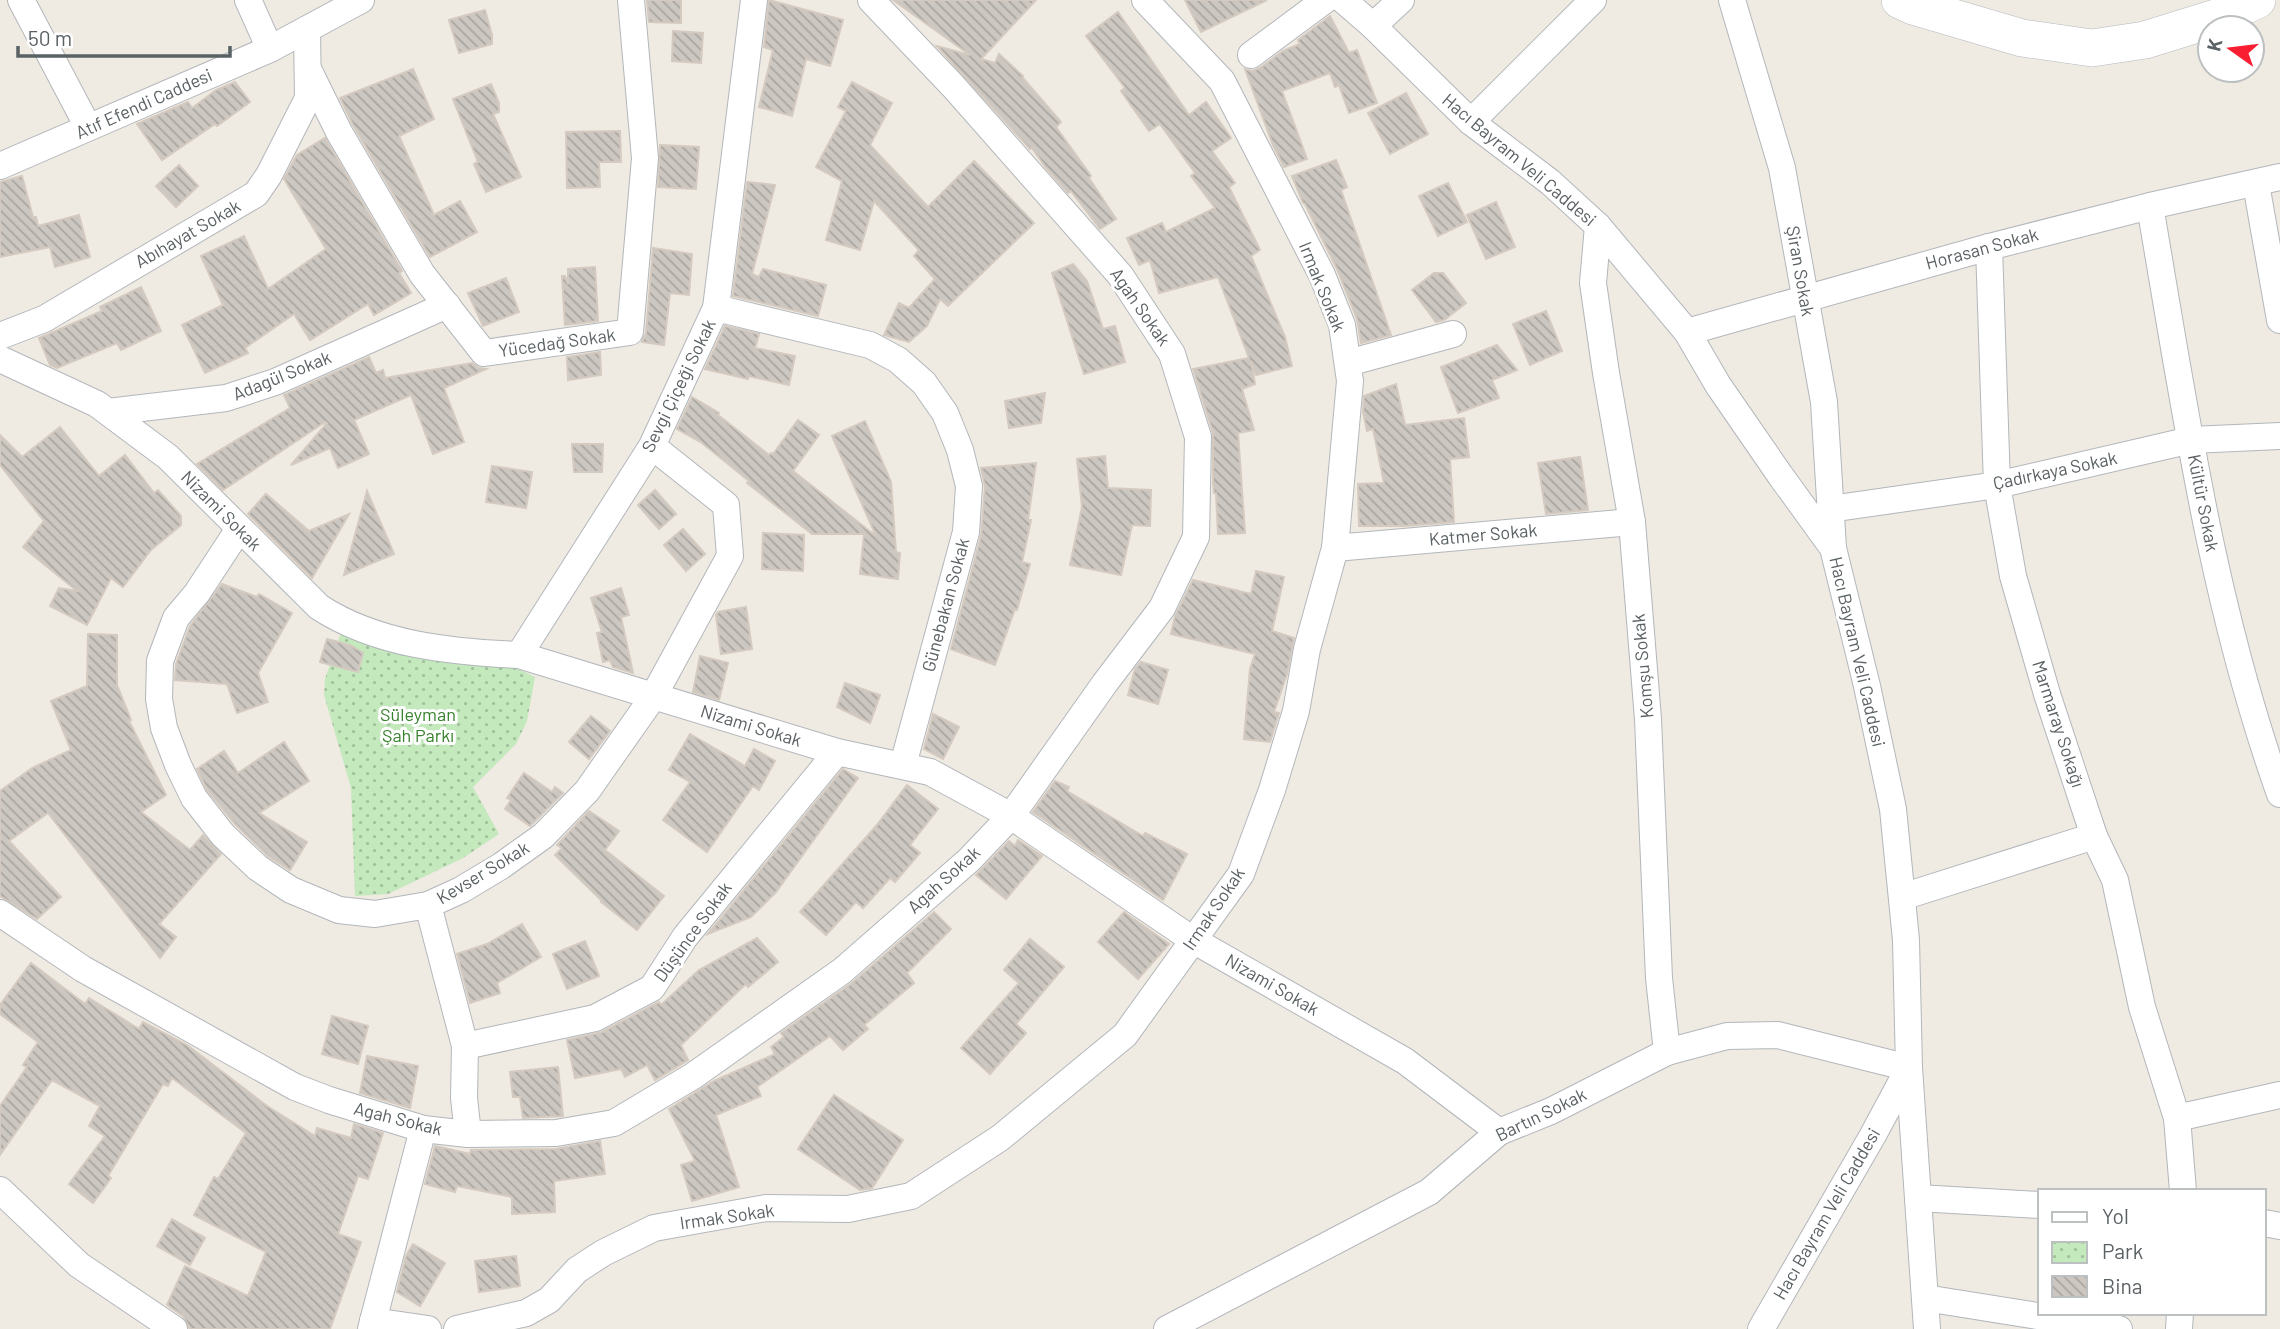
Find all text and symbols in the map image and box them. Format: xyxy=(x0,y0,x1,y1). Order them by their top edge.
scale bar xyxy=(18,14,229,58)
north arrow xyxy=(2196,14,2266,84)
text: 50 m xyxy=(28,25,72,50)
text: K xyxy=(2201,36,2227,53)
street label: Atıf Efendi Caddesi xyxy=(72,63,215,143)
street label: Hacı Bayram Veli Caddesi xyxy=(1438,88,1601,230)
street label: Abıhayat Sokak xyxy=(131,194,244,272)
street label: Horasan Sokak xyxy=(1923,222,2041,274)
street label: Şiran Sokak xyxy=(1782,224,1820,318)
street label: Irmak Sokak xyxy=(1295,238,1351,335)
street label: Agah Sokak xyxy=(1106,263,1176,350)
street label: Sevgi Çiçeği Sokak xyxy=(636,315,720,456)
street label: Yücedağ Sokak xyxy=(497,323,617,361)
street label: Adagül Sokak xyxy=(229,345,334,405)
street label: Çadırkaya Sokak xyxy=(1991,446,2119,494)
street label: Kültür Sokak xyxy=(2184,452,2224,553)
street label: Nizami Sokak xyxy=(177,466,266,555)
street label: Katmer Sokak xyxy=(1428,518,1538,550)
street label: Günebakan Sokak xyxy=(917,535,973,674)
street label: Hacı Bayram Veli Caddesi xyxy=(1825,555,1891,749)
street label: Komşu Sokak xyxy=(1626,613,1658,719)
street label: Marmaray Sokağı xyxy=(2028,658,2090,790)
street label: Nizami Sokak xyxy=(698,699,804,751)
park label: Süleyman Şah Parkı xyxy=(380,703,456,746)
street label: Kevser Sokak xyxy=(432,836,533,908)
street label: Agah Sokak xyxy=(902,841,984,918)
street label: Irmak Sokak xyxy=(1177,863,1249,954)
street label: Düşünce Sokak xyxy=(648,877,736,986)
street label: Nizami Sokak xyxy=(1222,948,1323,1020)
street label: Bartın Sokak xyxy=(1492,1083,1590,1146)
street label: Agah Sokak xyxy=(352,1096,445,1140)
street label: Hacı Bayram Veli Caddesi xyxy=(1768,1124,1884,1303)
legend xyxy=(2038,1189,2266,1315)
street label: Irmak Sokak xyxy=(678,1198,776,1234)
text: Yol xyxy=(2102,1203,2129,1228)
text: Park xyxy=(2102,1238,2143,1263)
text: Bina xyxy=(2102,1273,2143,1298)

